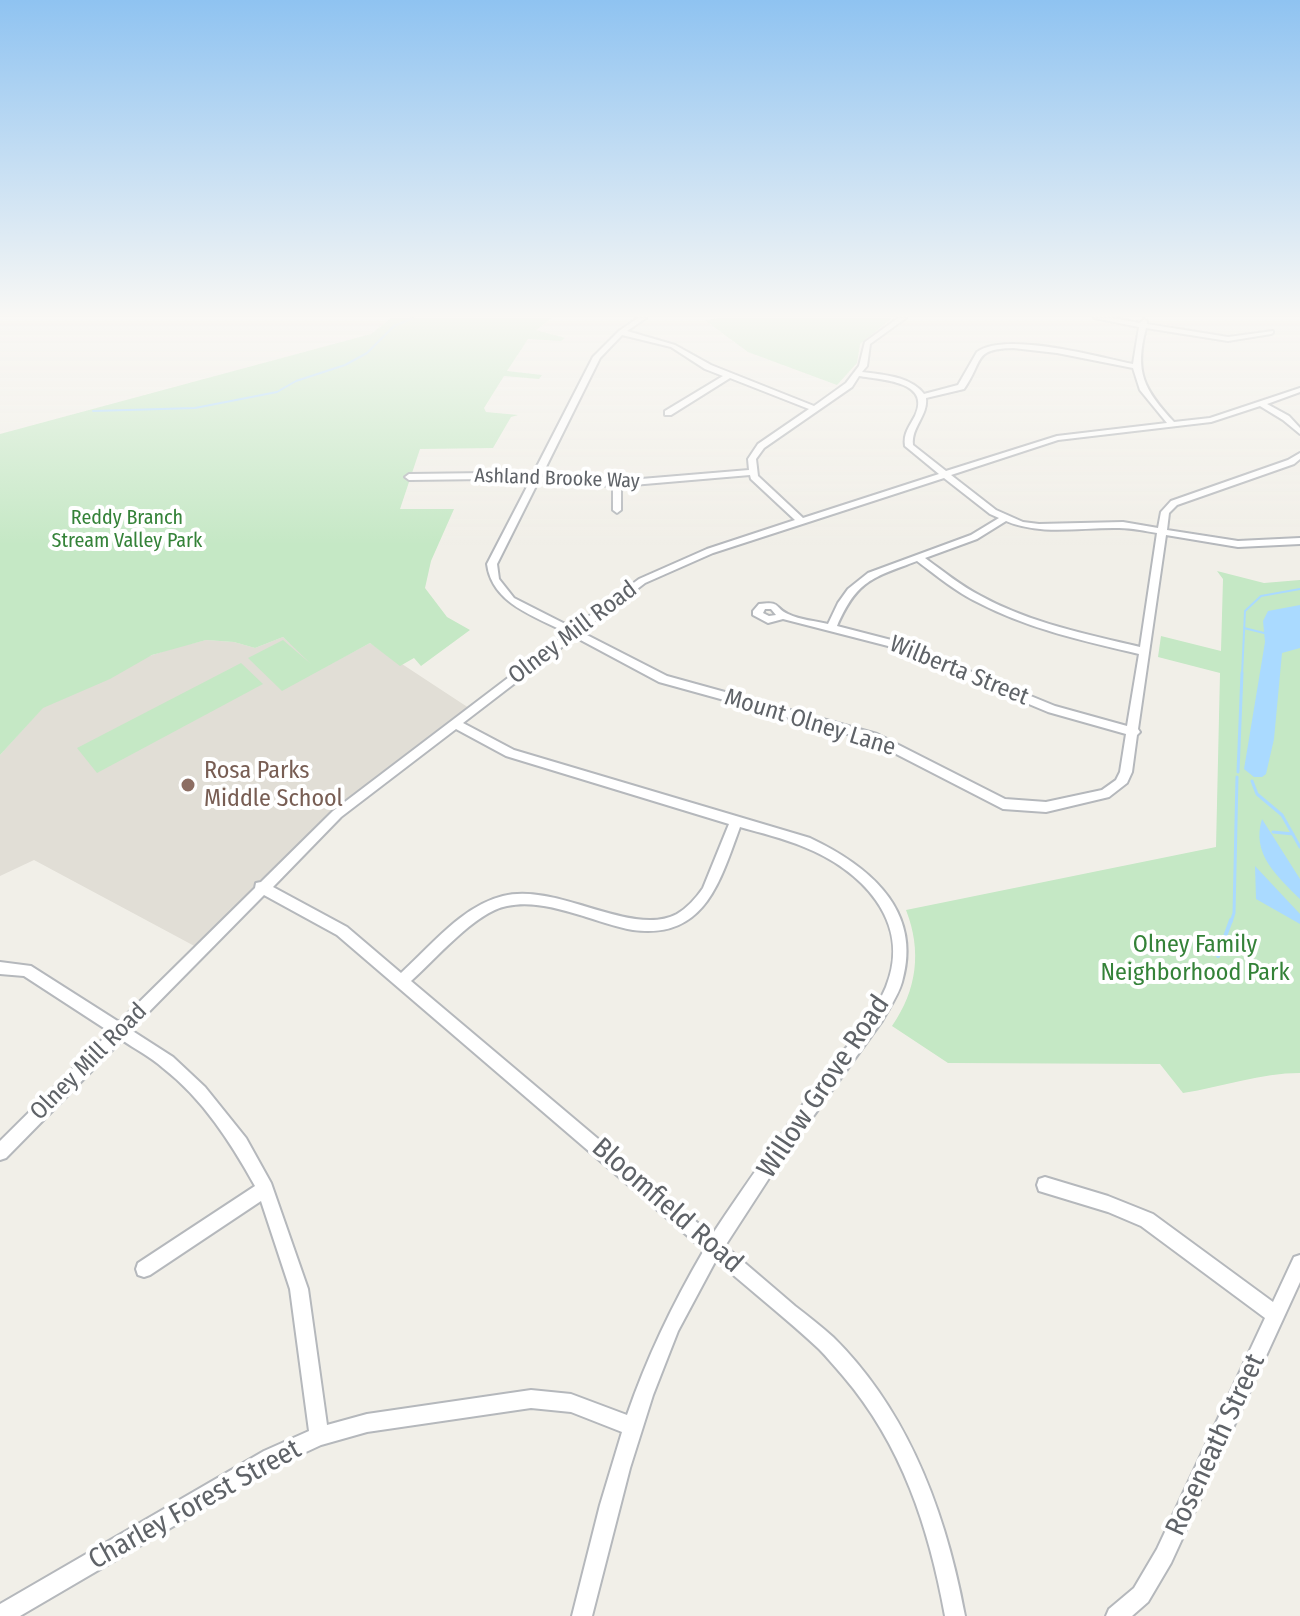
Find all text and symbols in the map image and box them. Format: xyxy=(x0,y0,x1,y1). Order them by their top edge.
street label: Ashland Brooke Way xyxy=(474,464,640,494)
park label: Reddy Branch Stream Valley Park xyxy=(52,506,202,553)
street label: Olney Mill Road xyxy=(503,575,643,691)
street label: Wilberta Street xyxy=(885,630,1033,712)
street label: Mount Olney Lane xyxy=(721,683,899,763)
place label: Rosa Parks Middle School xyxy=(204,757,343,813)
marker: Rosa Parks Middle School xyxy=(179,776,197,794)
park label: Olney Family Neighborhood Park xyxy=(1100,931,1290,987)
street label: Willow Grove Road xyxy=(751,989,897,1185)
street label: Olney Mill Road xyxy=(25,998,153,1126)
street label: Bloomfield Road xyxy=(585,1131,749,1281)
street label: Roseneath Street xyxy=(1159,1349,1273,1541)
street label: Charley Forest Street xyxy=(83,1433,307,1577)

